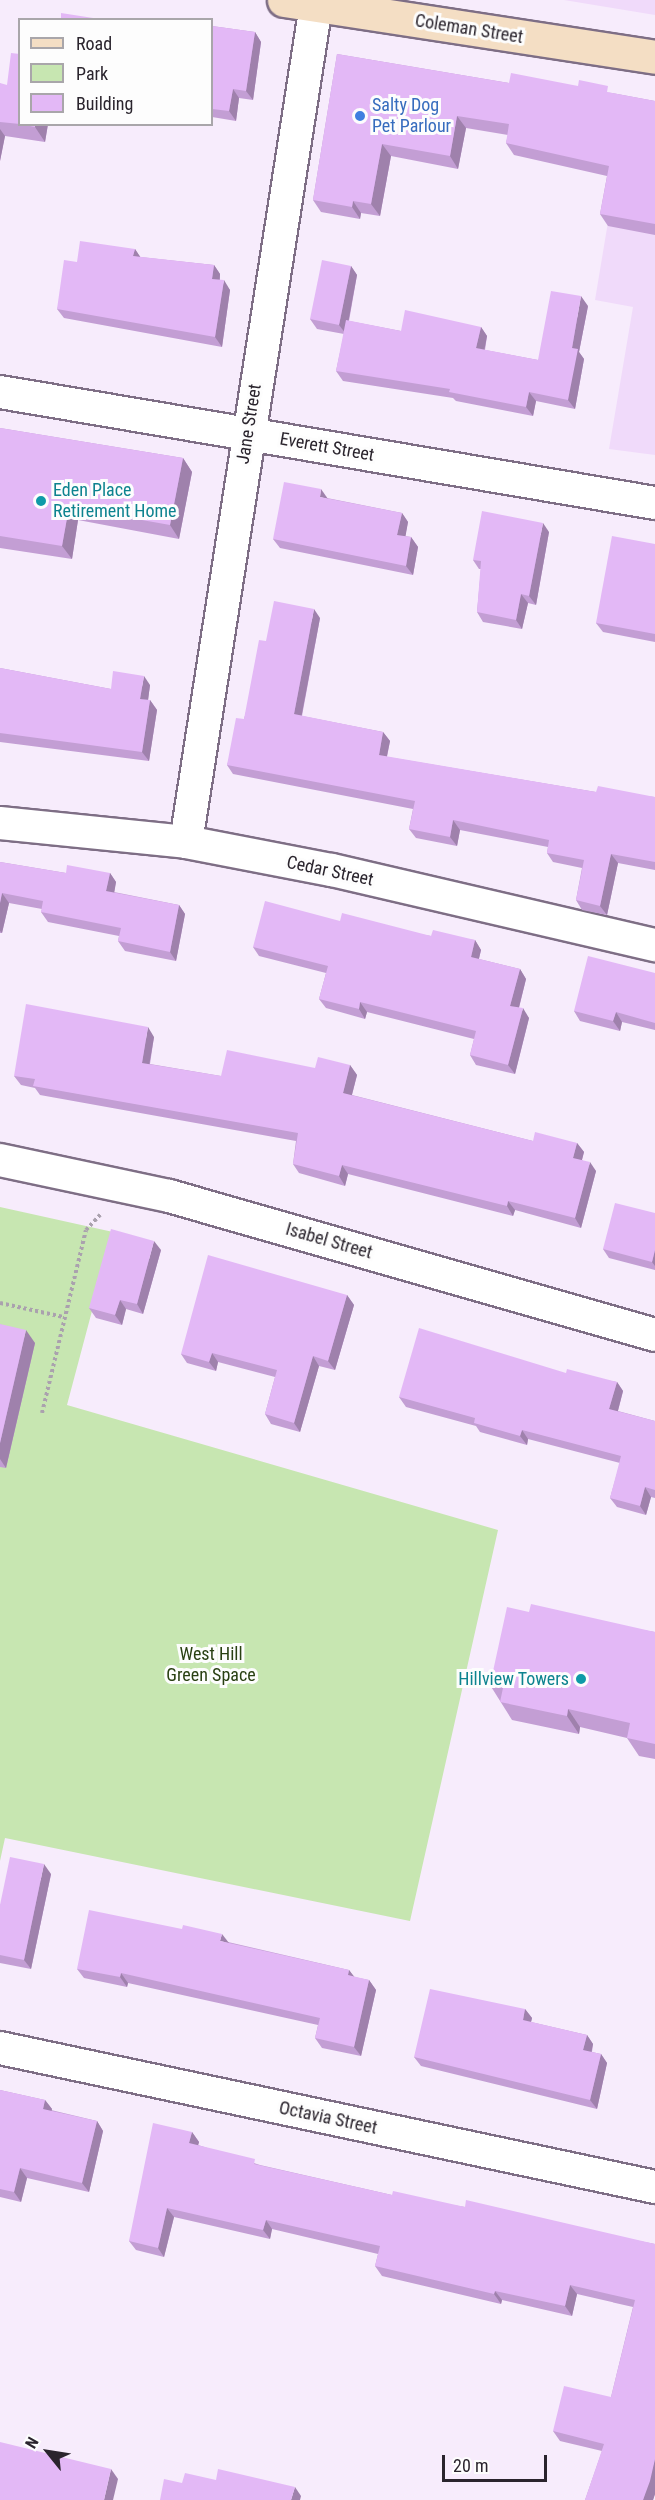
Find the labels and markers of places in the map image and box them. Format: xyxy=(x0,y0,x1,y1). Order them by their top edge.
place label: Salty Dog Pet Parlour xyxy=(372,95,451,138)
marker: Salty Dog Pet Parlour xyxy=(353,109,367,123)
place label: Eden Place Retirement Home xyxy=(53,480,177,522)
marker: Eden Place Retirement Home xyxy=(34,494,48,508)
place label: Hillview Towers xyxy=(458,1668,569,1690)
marker: Hillview Towers xyxy=(574,1672,588,1686)

